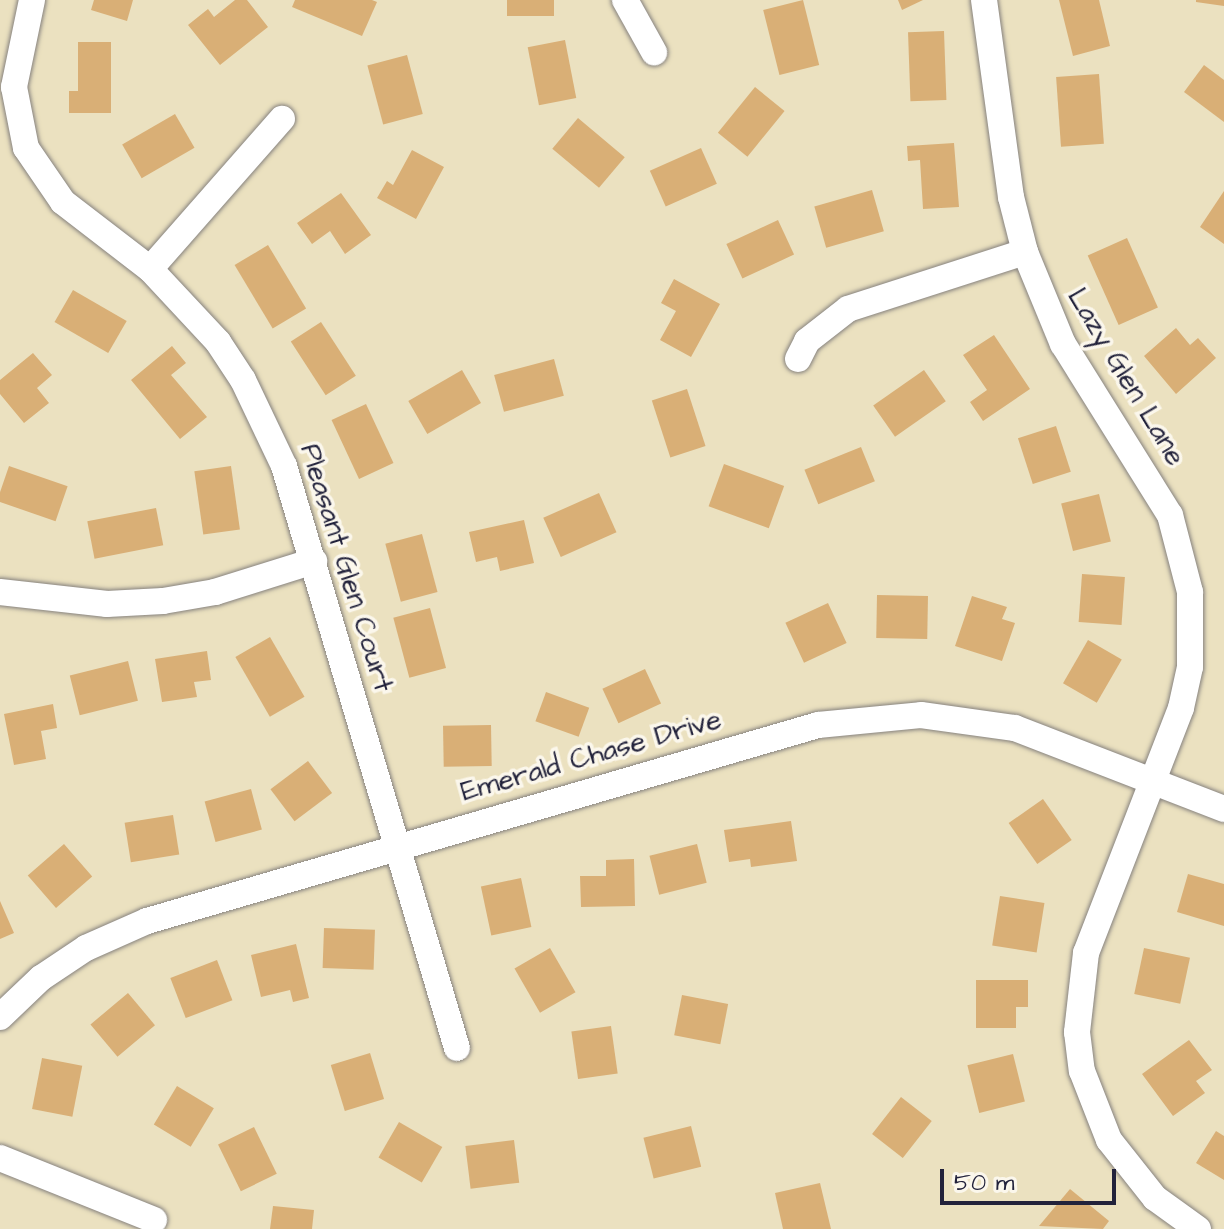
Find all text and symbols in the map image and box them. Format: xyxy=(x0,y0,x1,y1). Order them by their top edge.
street label: Lazy Glen Lane xyxy=(1060,282,1192,472)
street label: Pleasant Glen Court xyxy=(292,440,400,696)
street label: Emerald Chase Drive xyxy=(457,703,725,809)
scale bar xyxy=(944,1153,1120,1203)
text: 50 m xyxy=(954,1166,1014,1200)

